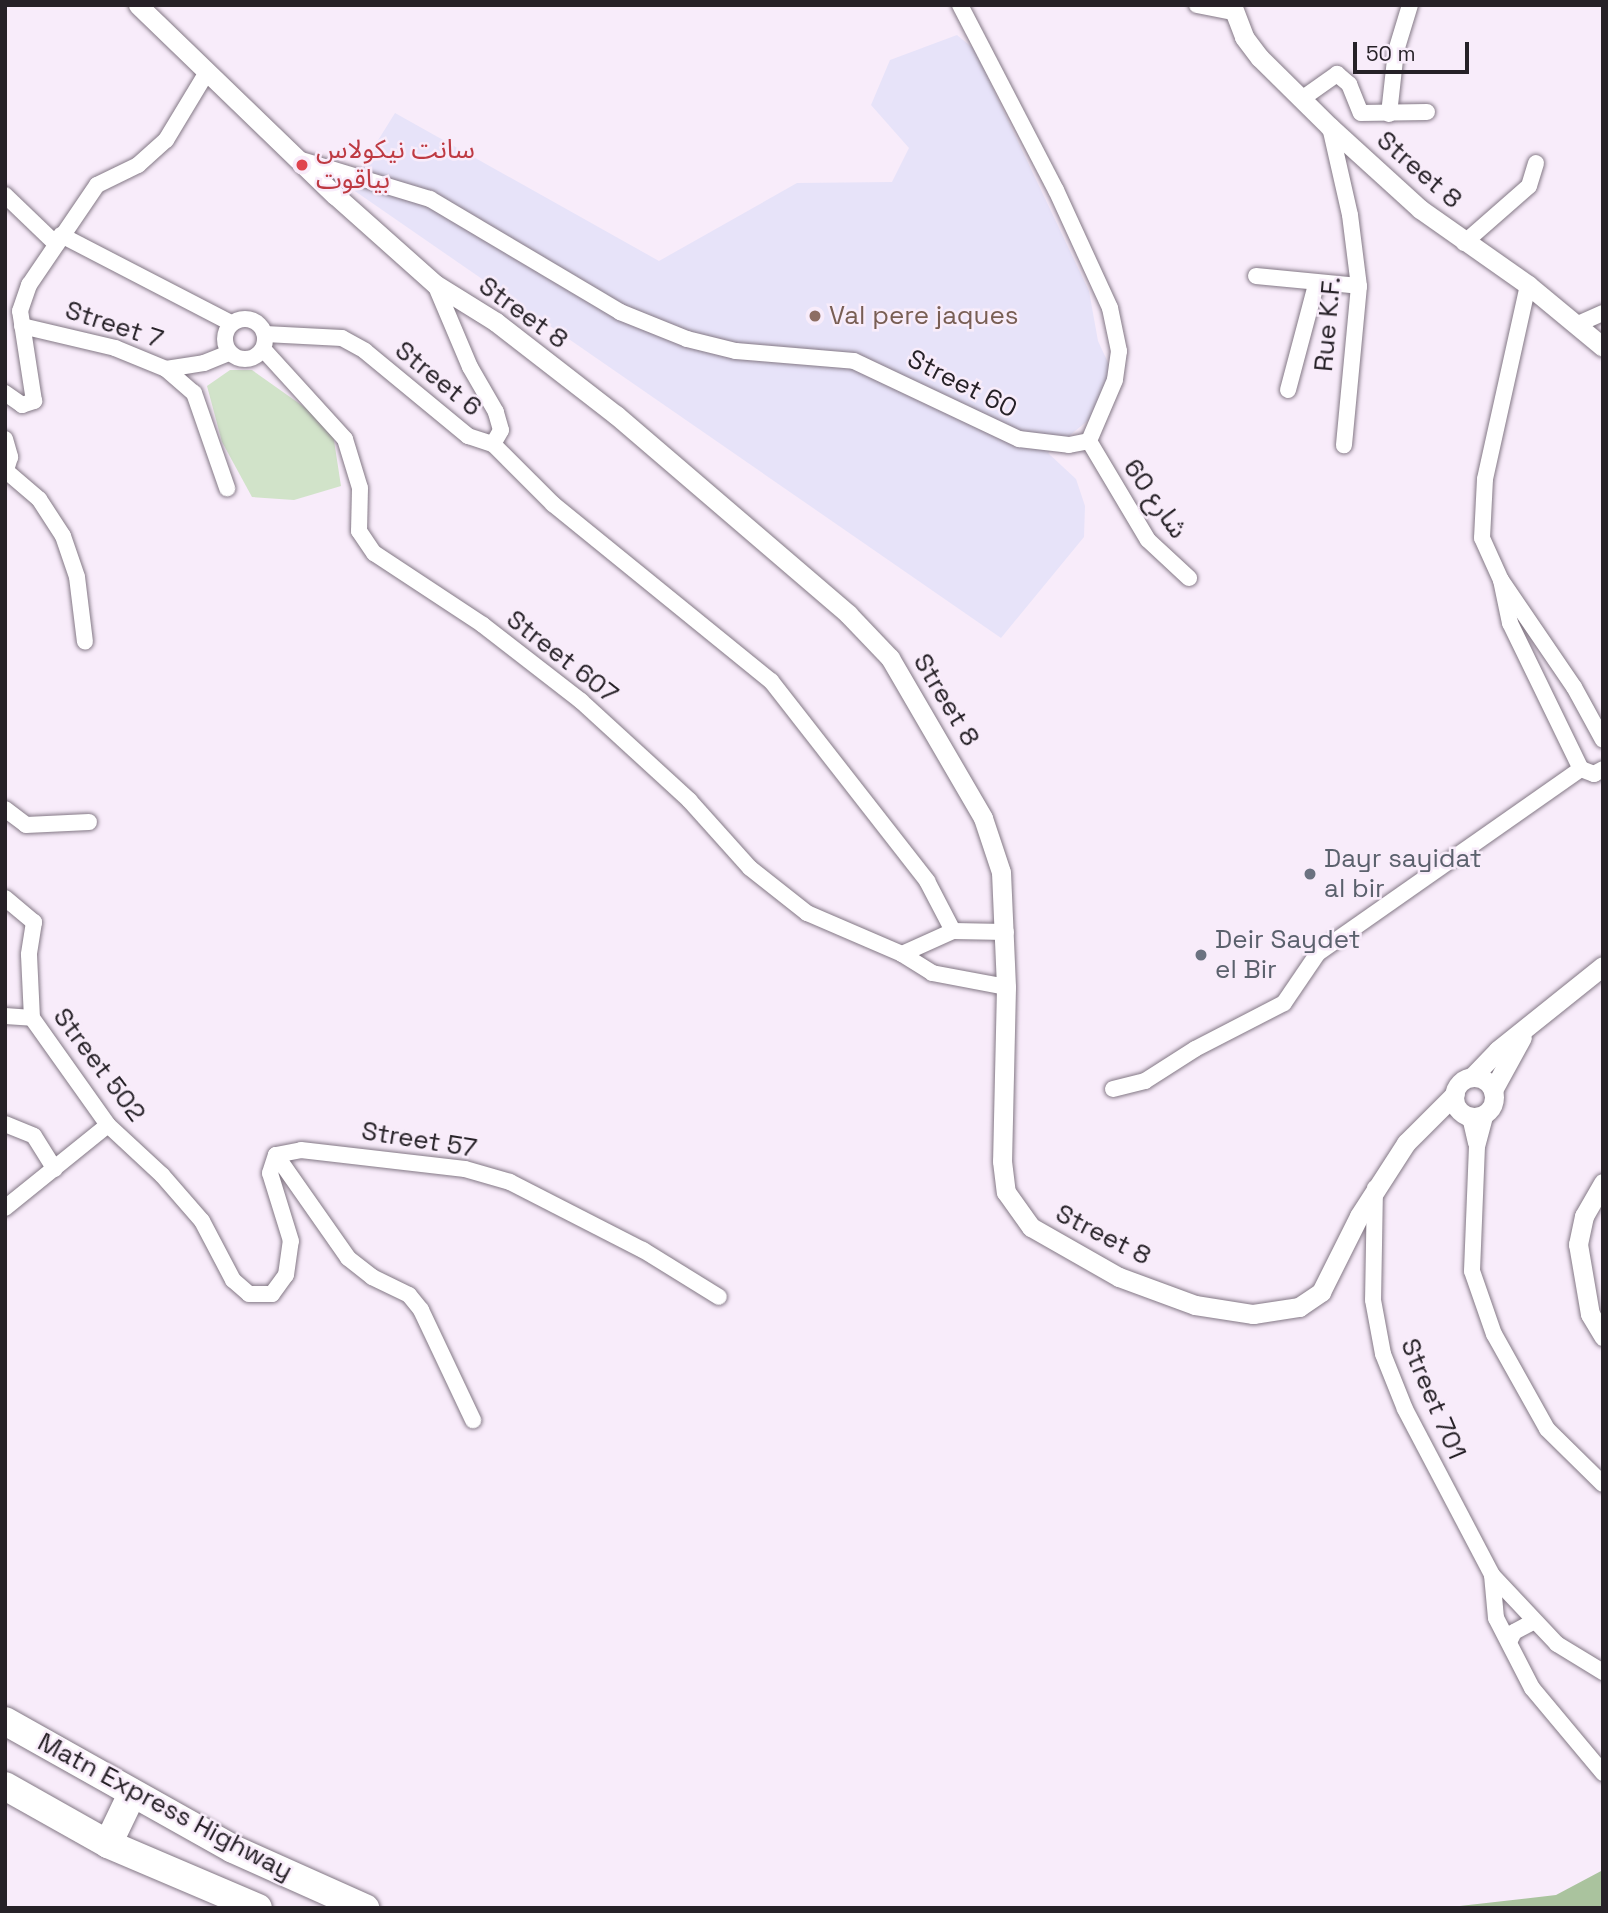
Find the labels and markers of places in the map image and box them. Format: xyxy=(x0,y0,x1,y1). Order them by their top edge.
place label: سانت نيكولاس بياقوت xyxy=(316,134,475,196)
marker: سانت نيكولاس بياقوت xyxy=(294,157,310,173)
place label: Val pere jaques xyxy=(829,300,1018,332)
marker: Val pere jaques xyxy=(807,308,823,324)
place label: Dayr sayidat al bir xyxy=(1324,843,1482,904)
marker: Dayr sayidat al bir xyxy=(1302,866,1318,882)
place label: Deir Saydet el Bir xyxy=(1215,924,1361,986)
marker: Deir Saydet el Bir xyxy=(1193,947,1209,963)

